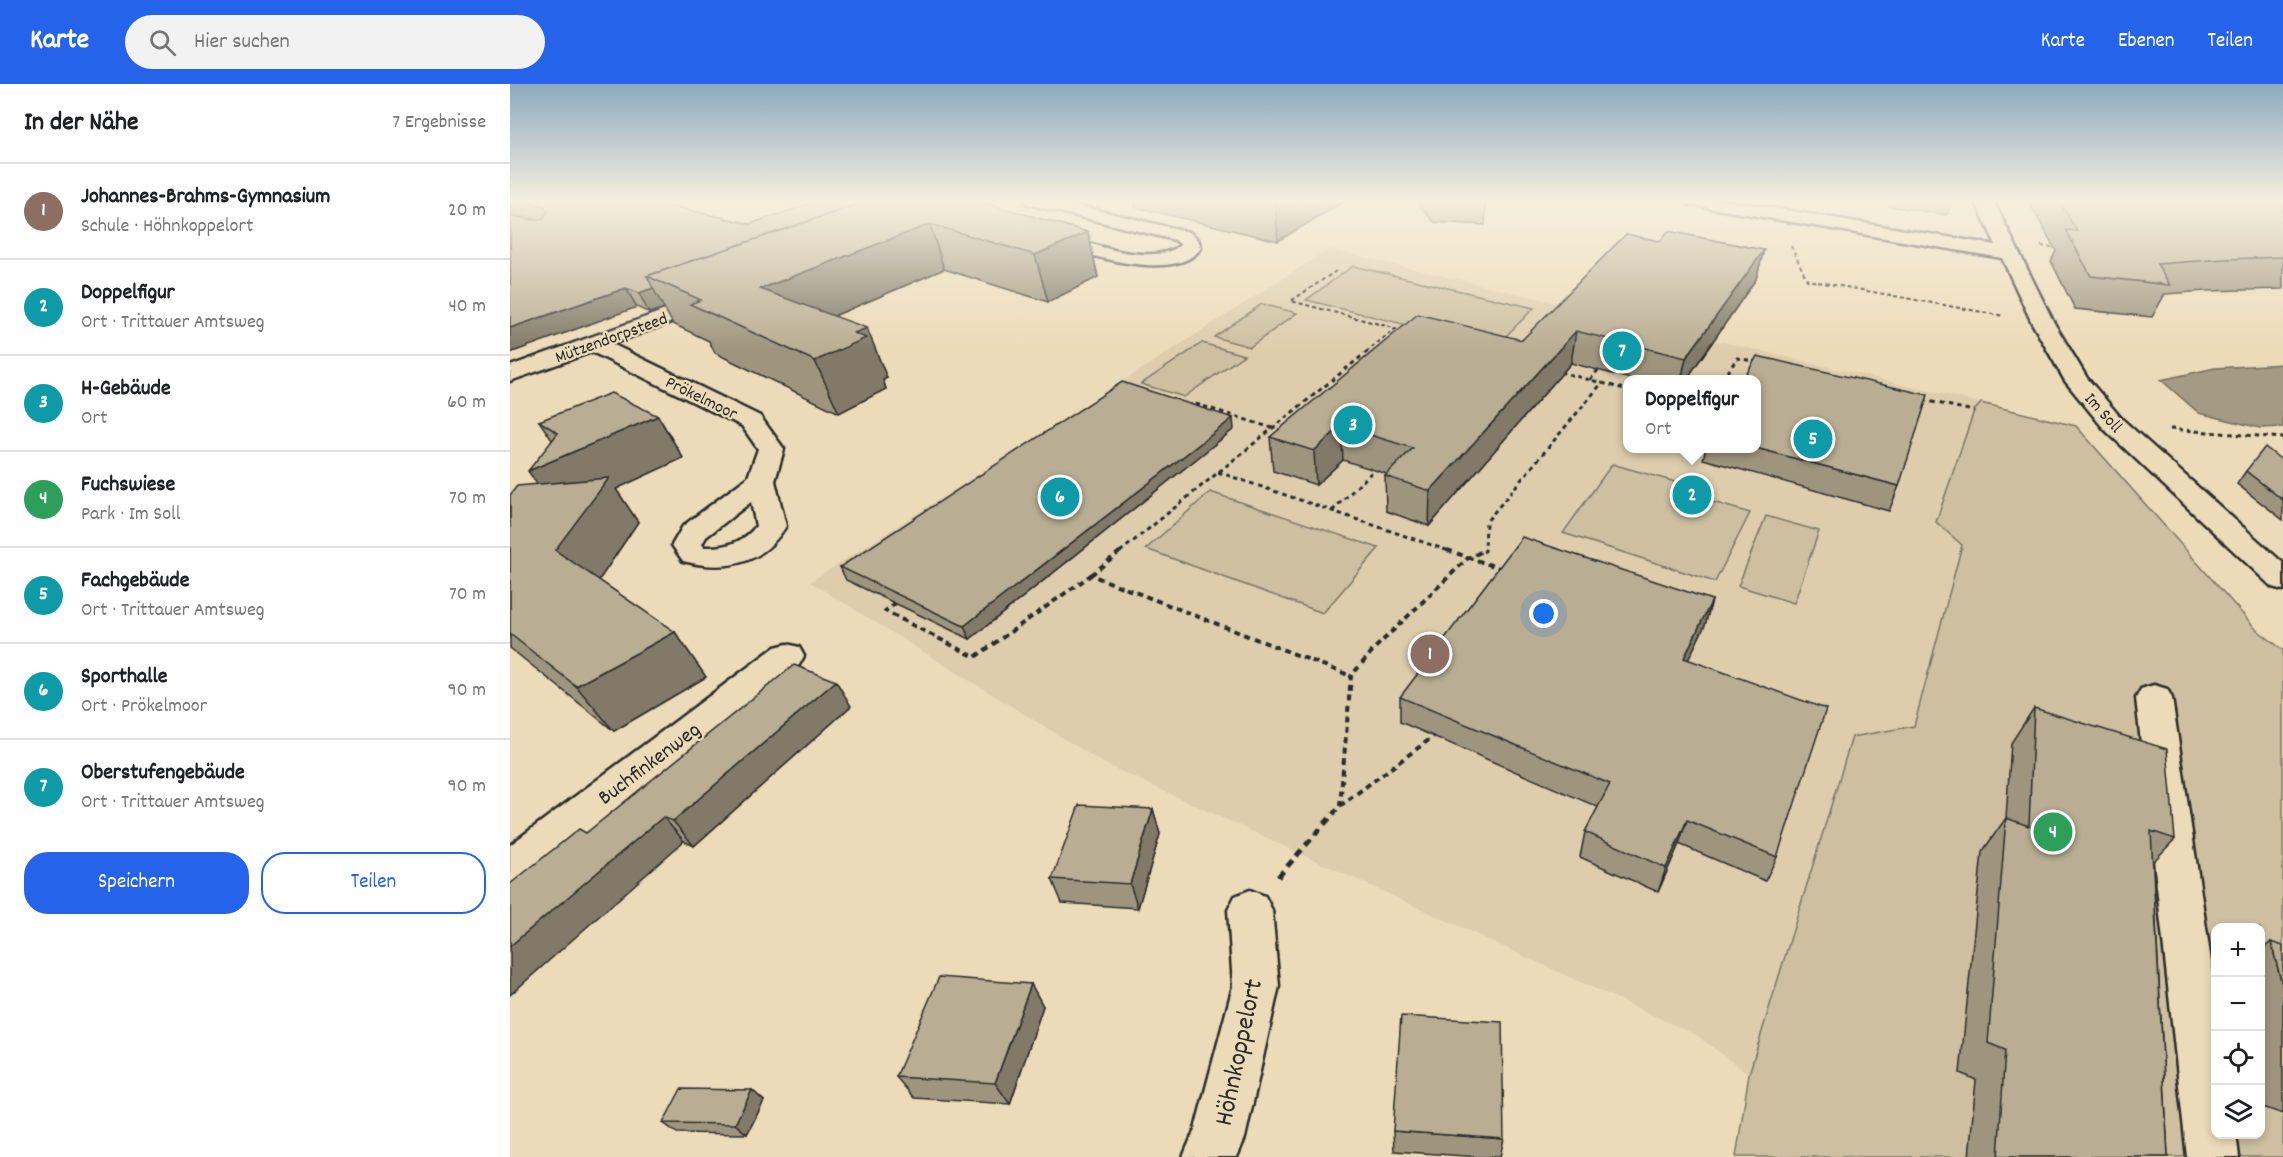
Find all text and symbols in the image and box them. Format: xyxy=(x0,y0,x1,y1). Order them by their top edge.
search box xyxy=(125,15,545,69)
text: Karte xyxy=(30,22,89,62)
icon: search xyxy=(146,26,179,59)
text: Hier suchen xyxy=(194,27,290,58)
text: Karte xyxy=(2041,27,2085,57)
text: Ebenen xyxy=(2118,27,2175,57)
text: Teilen xyxy=(2208,27,2253,57)
text: In der Nähe xyxy=(24,105,138,142)
text: 7 Ergebnisse xyxy=(393,109,486,137)
text: Johannes-Brahms-Gymnasium xyxy=(81,182,330,213)
text: 1 xyxy=(41,197,46,225)
text: 20 m xyxy=(448,197,486,225)
text: Schule · Höhnkoppelort xyxy=(81,213,253,241)
text: Doppelfigur xyxy=(81,278,175,309)
text: 2 xyxy=(39,293,48,321)
text: 40 m xyxy=(448,293,486,321)
street label: Mützendorpsteed xyxy=(552,307,672,371)
text: Ort · Trittauer Amtsweg xyxy=(81,309,265,337)
pin: 7 xyxy=(1602,328,1642,374)
street label: Prökelmoor xyxy=(661,371,742,428)
text: H-Gebäude xyxy=(81,374,171,405)
popup xyxy=(1623,375,1761,453)
text: Doppelfigur xyxy=(1645,385,1739,416)
street label: Im Soll xyxy=(2077,388,2127,440)
text: 3 xyxy=(39,389,48,417)
text: 60 m xyxy=(447,389,486,417)
pin: 3 xyxy=(1334,402,1372,448)
text: Ort xyxy=(81,405,107,433)
text: Ort xyxy=(1645,416,1671,444)
pin: 5 xyxy=(1794,416,1832,462)
text: Fuchswiese xyxy=(81,470,175,501)
pin: 2 xyxy=(1672,472,1712,518)
pin: 6 xyxy=(1040,474,1080,520)
text: 4 xyxy=(39,485,48,513)
text: 70 m xyxy=(449,485,486,513)
text: Park · Im Soll xyxy=(81,501,181,529)
text: Fachgebäude xyxy=(81,566,189,597)
text: 5 xyxy=(39,581,48,609)
text: 70 m xyxy=(449,581,486,609)
text: Ort · Trittauer Amtsweg xyxy=(81,597,265,625)
your location xyxy=(1529,599,1558,628)
pin: 1 xyxy=(1410,632,1450,676)
text: Sporthalle xyxy=(81,662,167,693)
text: 6 xyxy=(39,677,48,705)
text: 90 m xyxy=(448,677,486,705)
text: Ort · Prökelmoor xyxy=(81,693,207,721)
street label: Buchfinkenweg xyxy=(592,716,708,814)
text: Oberstufengebäude xyxy=(81,758,245,789)
text: 7 xyxy=(40,773,47,801)
text: 90 m xyxy=(448,773,486,801)
text: Ort · Trittauer Amtsweg xyxy=(81,789,265,817)
pin: 4 xyxy=(2034,810,2072,855)
button: Speichern xyxy=(24,852,249,914)
button: Teilen xyxy=(261,852,486,914)
map controls xyxy=(2211,923,2265,1139)
button: + xyxy=(2211,923,2265,977)
street label: Höhnkoppelort xyxy=(1206,976,1275,1130)
button: − xyxy=(2211,977,2265,1031)
button: locate xyxy=(2211,1031,2265,1085)
button: layers xyxy=(2211,1085,2265,1139)

